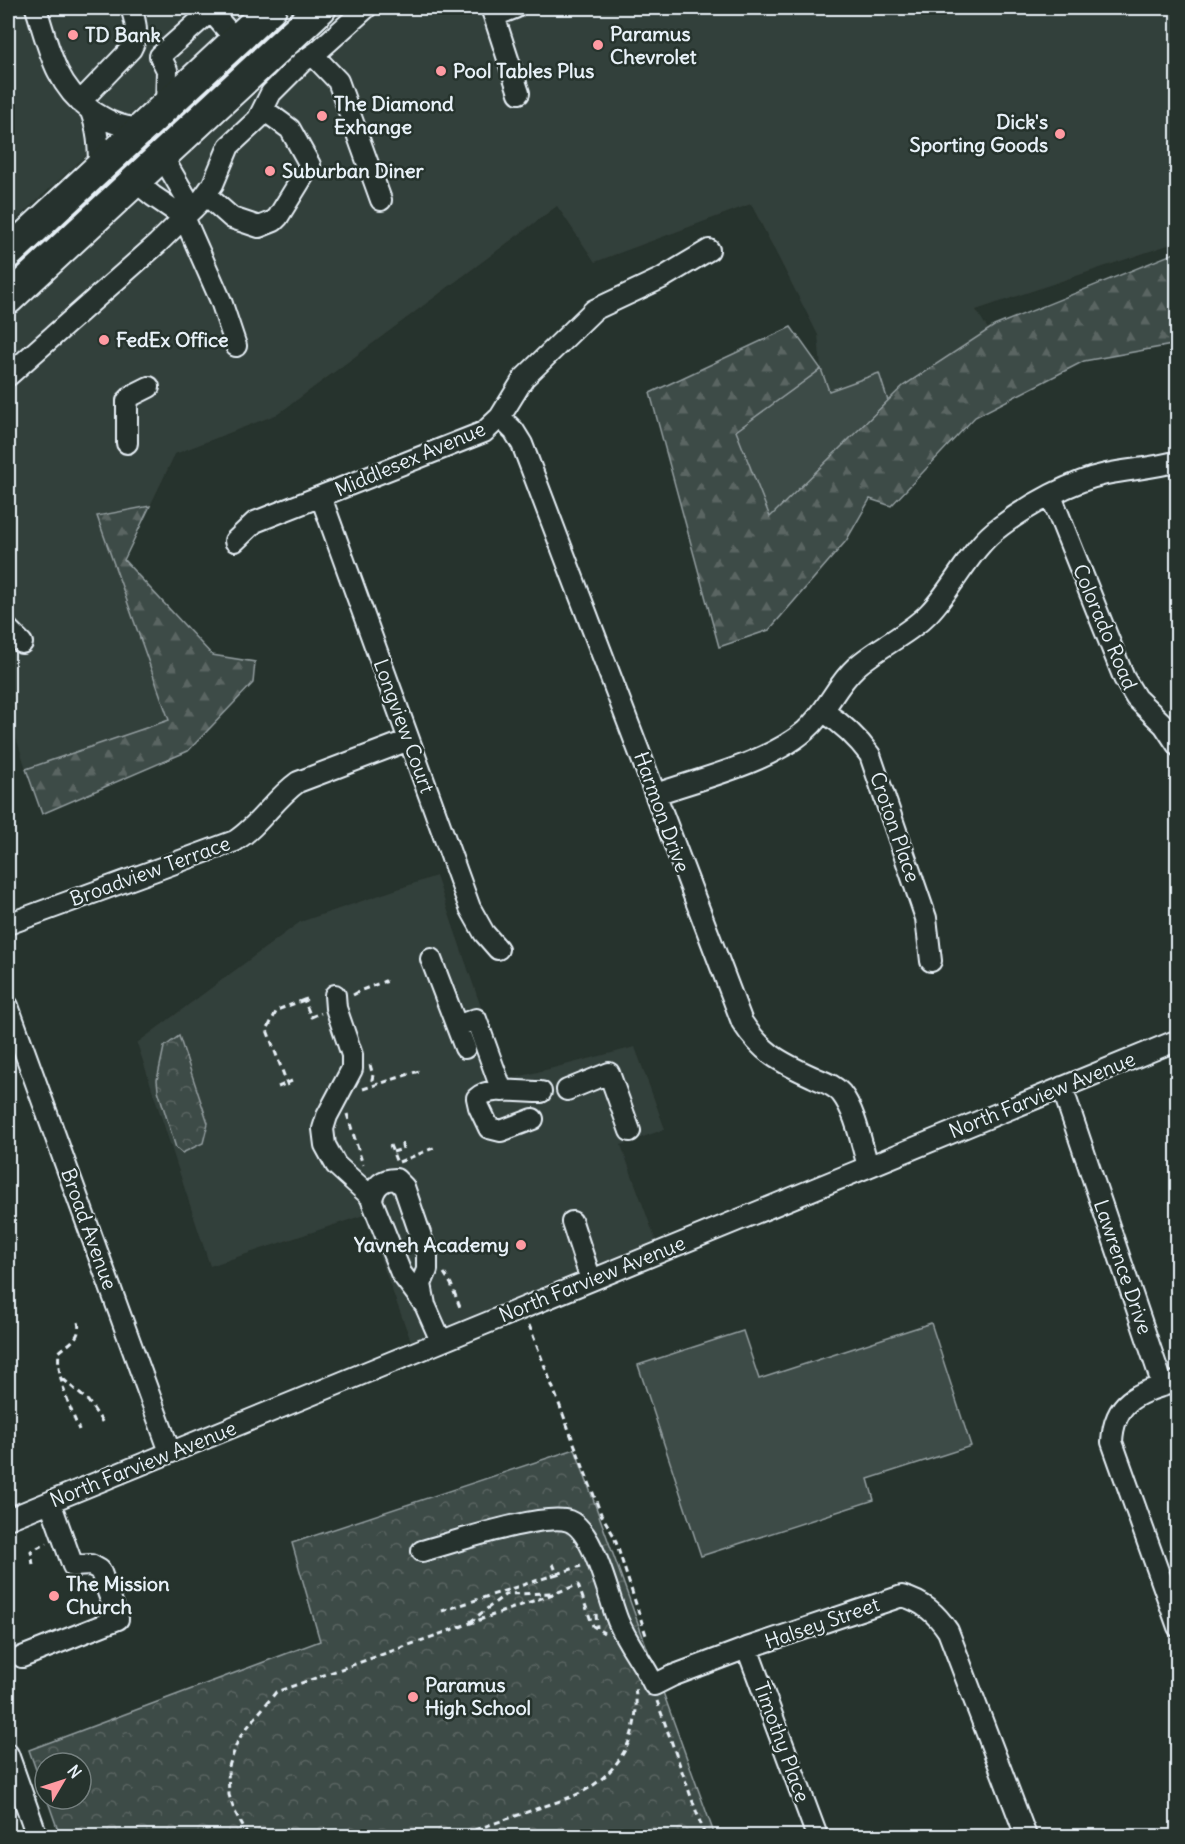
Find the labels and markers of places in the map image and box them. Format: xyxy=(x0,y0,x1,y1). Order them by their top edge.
place label: Paramus Chevrolet xyxy=(610,21,697,69)
place label: TD Bank xyxy=(85,22,161,47)
marker: TD Bank xyxy=(66,28,80,42)
marker: Paramus Chevrolet xyxy=(591,38,605,52)
place label: Pool Tables Plus xyxy=(453,58,594,83)
marker: Pool Tables Plus xyxy=(434,64,448,78)
place label: The Diamond Exhange xyxy=(334,91,454,139)
marker: The Diamond Exhange xyxy=(315,109,329,123)
place label: Dick's Sporting Goods xyxy=(910,109,1048,157)
marker: Dick's Sporting Goods xyxy=(1053,127,1067,141)
place label: Suburban Diner xyxy=(282,158,424,183)
marker: Suburban Diner xyxy=(263,164,277,178)
place label: FedEx Office xyxy=(116,327,229,352)
marker: FedEx Office xyxy=(97,333,111,347)
place label: Yavneh Academy xyxy=(353,1232,509,1257)
marker: Yavneh Academy xyxy=(514,1238,528,1252)
place label: The Mission Church xyxy=(66,1571,170,1619)
marker: The Mission Church xyxy=(47,1589,61,1603)
place label: Paramus High School xyxy=(425,1672,531,1720)
marker: Paramus High School xyxy=(406,1690,420,1704)

